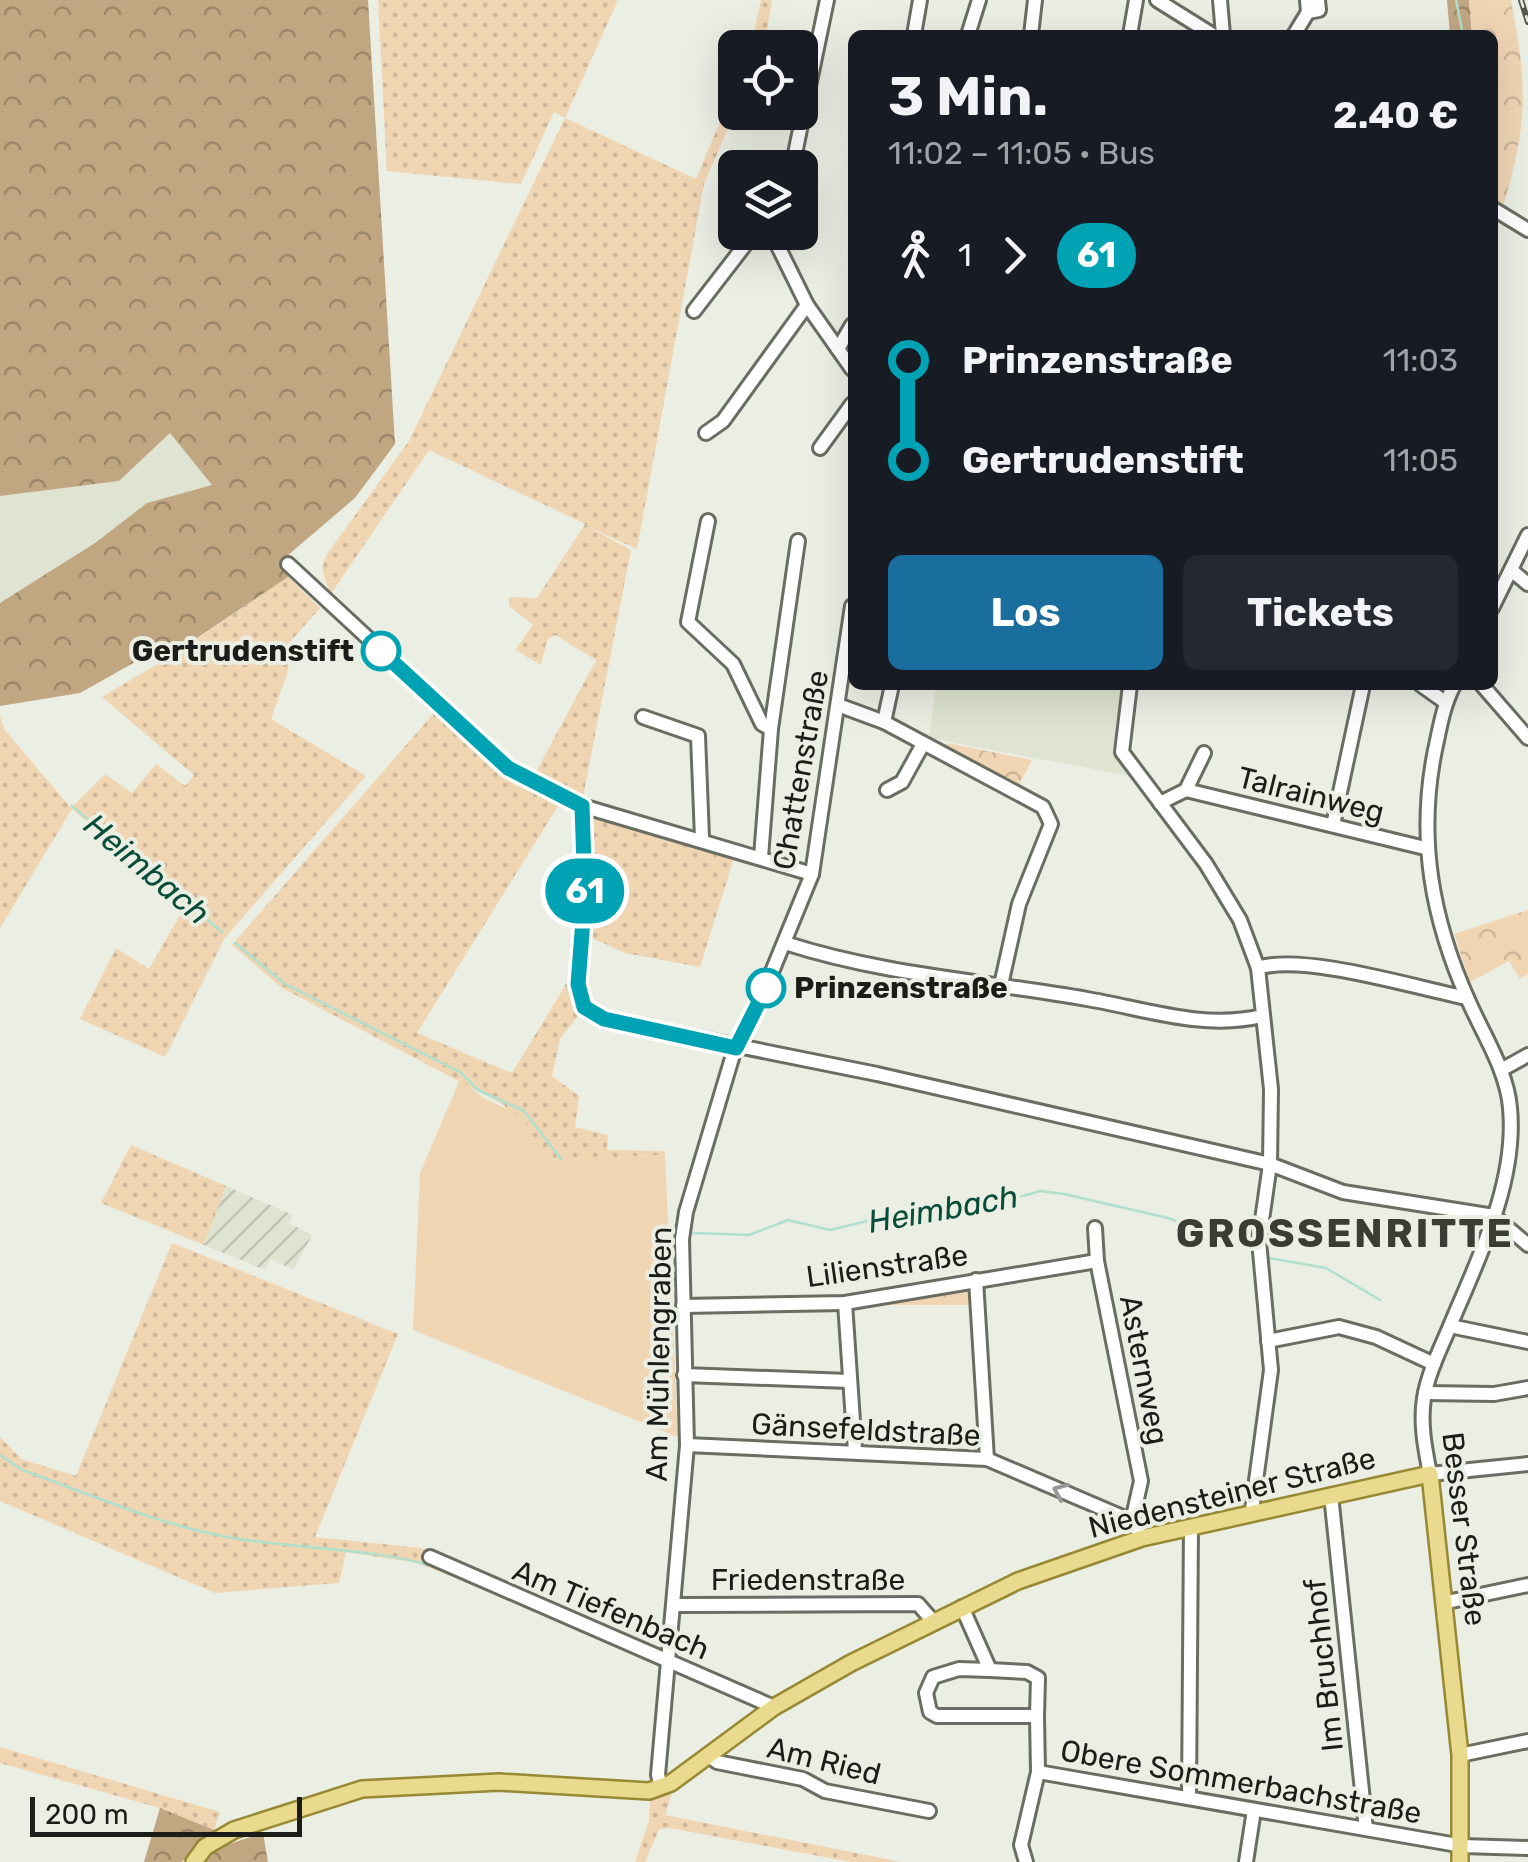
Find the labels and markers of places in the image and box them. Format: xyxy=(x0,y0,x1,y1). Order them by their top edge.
marker: Gertrudenstift xyxy=(362,632,400,670)
place label: Gertrudenstift xyxy=(132,633,354,669)
marker: Prinzenstraße xyxy=(747,969,785,1007)
place label: Prinzenstraße xyxy=(794,970,1008,1006)

